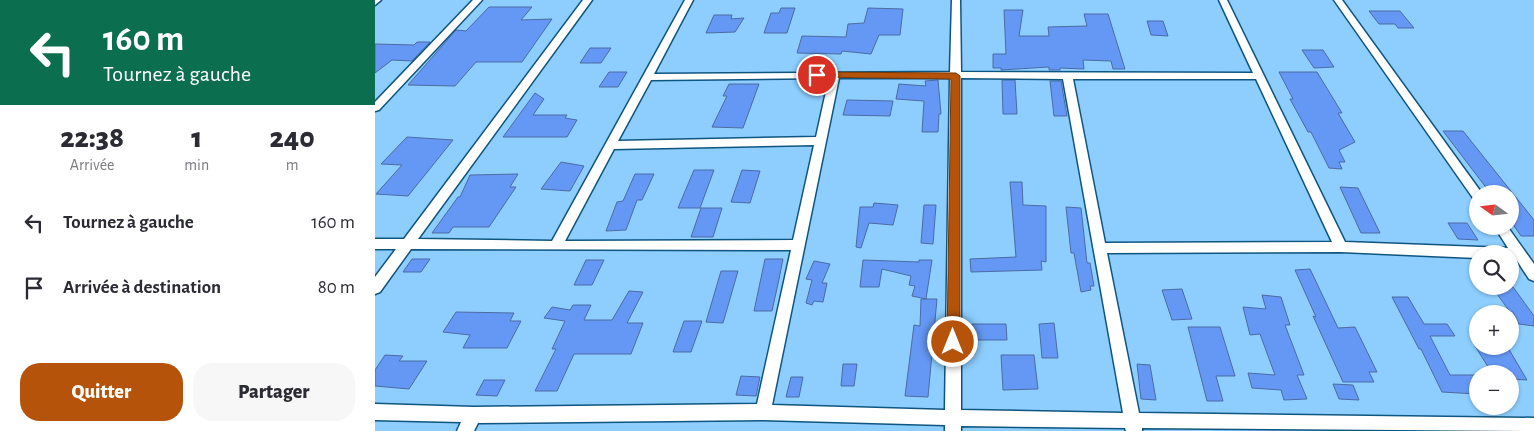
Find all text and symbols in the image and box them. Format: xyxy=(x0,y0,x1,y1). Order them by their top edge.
icon: left xyxy=(20,20,85,85)
text: 160 m xyxy=(103,22,184,57)
pin xyxy=(796,54,838,96)
icon: arrive xyxy=(803,61,831,89)
text: Tournez à gauche xyxy=(103,63,251,85)
text: 22:38 xyxy=(60,123,124,153)
text: 1 xyxy=(191,123,202,153)
text: 240 xyxy=(269,123,315,153)
text: Arrivée xyxy=(70,157,114,173)
text: min xyxy=(184,157,209,173)
text: m xyxy=(286,157,299,173)
north arrow xyxy=(1469,185,1519,235)
map controls xyxy=(1469,185,1519,415)
icon: left xyxy=(20,209,48,237)
text: Tournez à gauche xyxy=(63,213,194,232)
text: 160 m xyxy=(311,213,355,232)
button: search xyxy=(1469,245,1519,295)
icon: arrive xyxy=(20,274,48,302)
text: Arrivée à destination xyxy=(63,278,221,297)
text: 80 m xyxy=(318,278,355,297)
button: + xyxy=(1469,305,1519,355)
position arrow xyxy=(926,315,978,367)
button: Quitter xyxy=(20,363,183,421)
button: Partager xyxy=(193,363,355,421)
button: − xyxy=(1469,365,1519,415)

